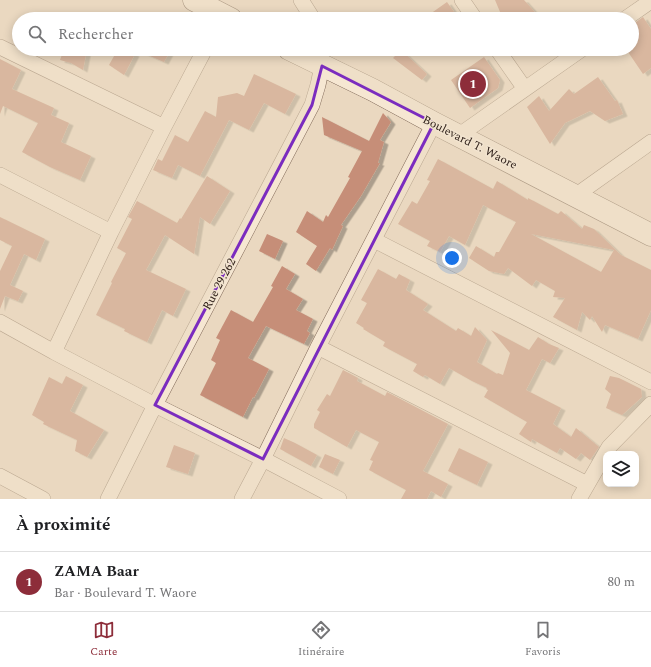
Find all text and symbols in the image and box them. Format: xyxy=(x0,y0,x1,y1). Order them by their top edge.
search box xyxy=(12,12,639,56)
icon: search xyxy=(26,23,48,45)
text: Rechercher xyxy=(58,23,133,46)
pin: 1 xyxy=(460,69,486,99)
street label: Boulevard T. Waore xyxy=(419,110,521,175)
your location xyxy=(442,248,462,268)
street label: Rue 29.262 xyxy=(198,255,241,314)
map controls xyxy=(603,451,639,487)
button: layers xyxy=(603,451,639,487)
text: À proximité xyxy=(16,512,111,538)
text: ZAMA Baar xyxy=(54,560,139,583)
text: 1 xyxy=(25,572,33,592)
text: 80 m xyxy=(608,572,635,592)
text: Bar · Boulevard T. Waore xyxy=(54,583,197,603)
tab: Carte xyxy=(90,619,117,660)
tab: Itinéraire xyxy=(298,619,344,660)
tab: Favoris xyxy=(525,619,561,660)

